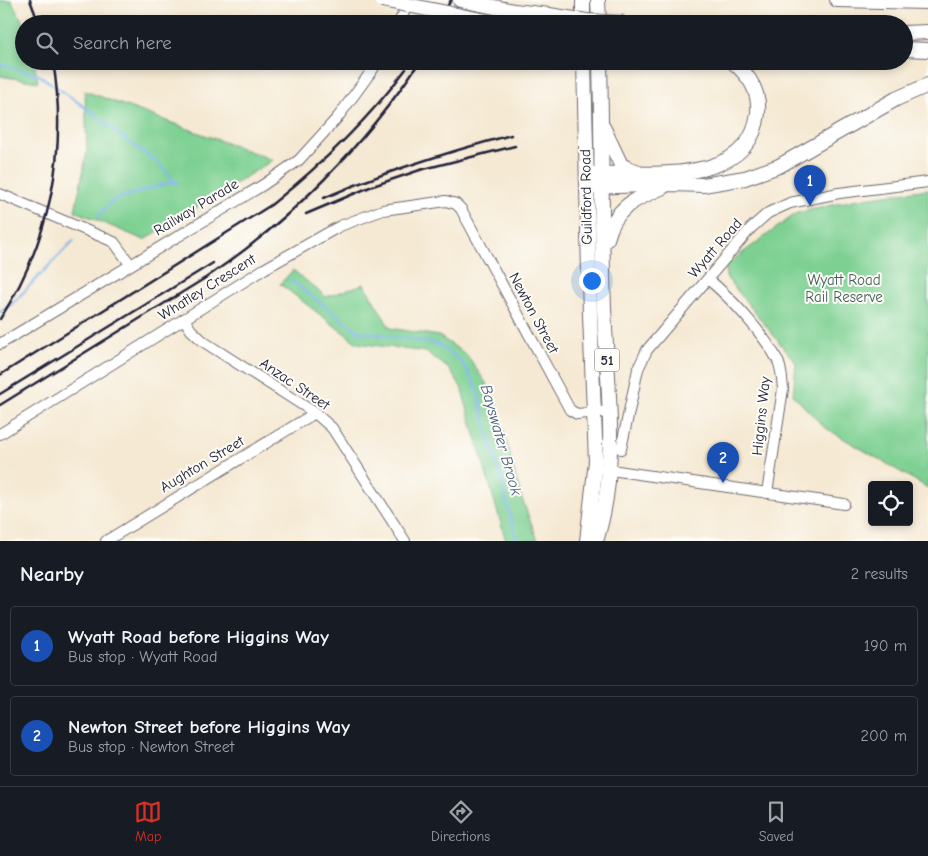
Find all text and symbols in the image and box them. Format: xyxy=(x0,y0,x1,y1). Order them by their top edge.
search box xyxy=(15,15,913,70)
icon: search xyxy=(33,29,61,57)
text: Search here xyxy=(73,32,172,54)
street label: Guildford Road xyxy=(576,149,596,245)
pin: 1 xyxy=(794,165,826,206)
street label: Railway Parade xyxy=(150,174,242,239)
street label: Wyatt Road xyxy=(684,214,746,282)
street label: Whatley Crescent xyxy=(155,249,260,324)
your location xyxy=(579,268,605,294)
street label: Newton Street xyxy=(505,269,563,357)
park label: Wyatt Road Rail Reserve xyxy=(805,271,883,306)
road number: 51 xyxy=(594,348,620,372)
street label: Anzac Street xyxy=(257,354,334,414)
street label: Higgins Way xyxy=(748,375,774,456)
water label: Bayswater Brook xyxy=(477,382,526,498)
street label: Aughton Street xyxy=(157,431,248,496)
pin: 2 xyxy=(707,442,739,483)
map controls xyxy=(868,481,913,526)
button: locate xyxy=(868,481,913,526)
text: Nearby xyxy=(20,562,84,586)
text: 2 results xyxy=(851,565,908,583)
text: Wyatt Road before Higgins Way xyxy=(68,626,329,648)
text: 1 xyxy=(34,637,40,655)
text: 190 m xyxy=(864,637,907,655)
text: Bus stop · Wyatt Road xyxy=(68,648,217,666)
text: Newton Street before Higgins Way xyxy=(68,716,350,738)
text: 2 xyxy=(33,727,41,745)
text: 200 m xyxy=(861,727,907,745)
text: Bus stop · Newton Street xyxy=(68,738,234,756)
tab: Map xyxy=(134,798,162,845)
tab: Directions xyxy=(431,798,490,845)
tab: Saved xyxy=(759,798,794,845)

